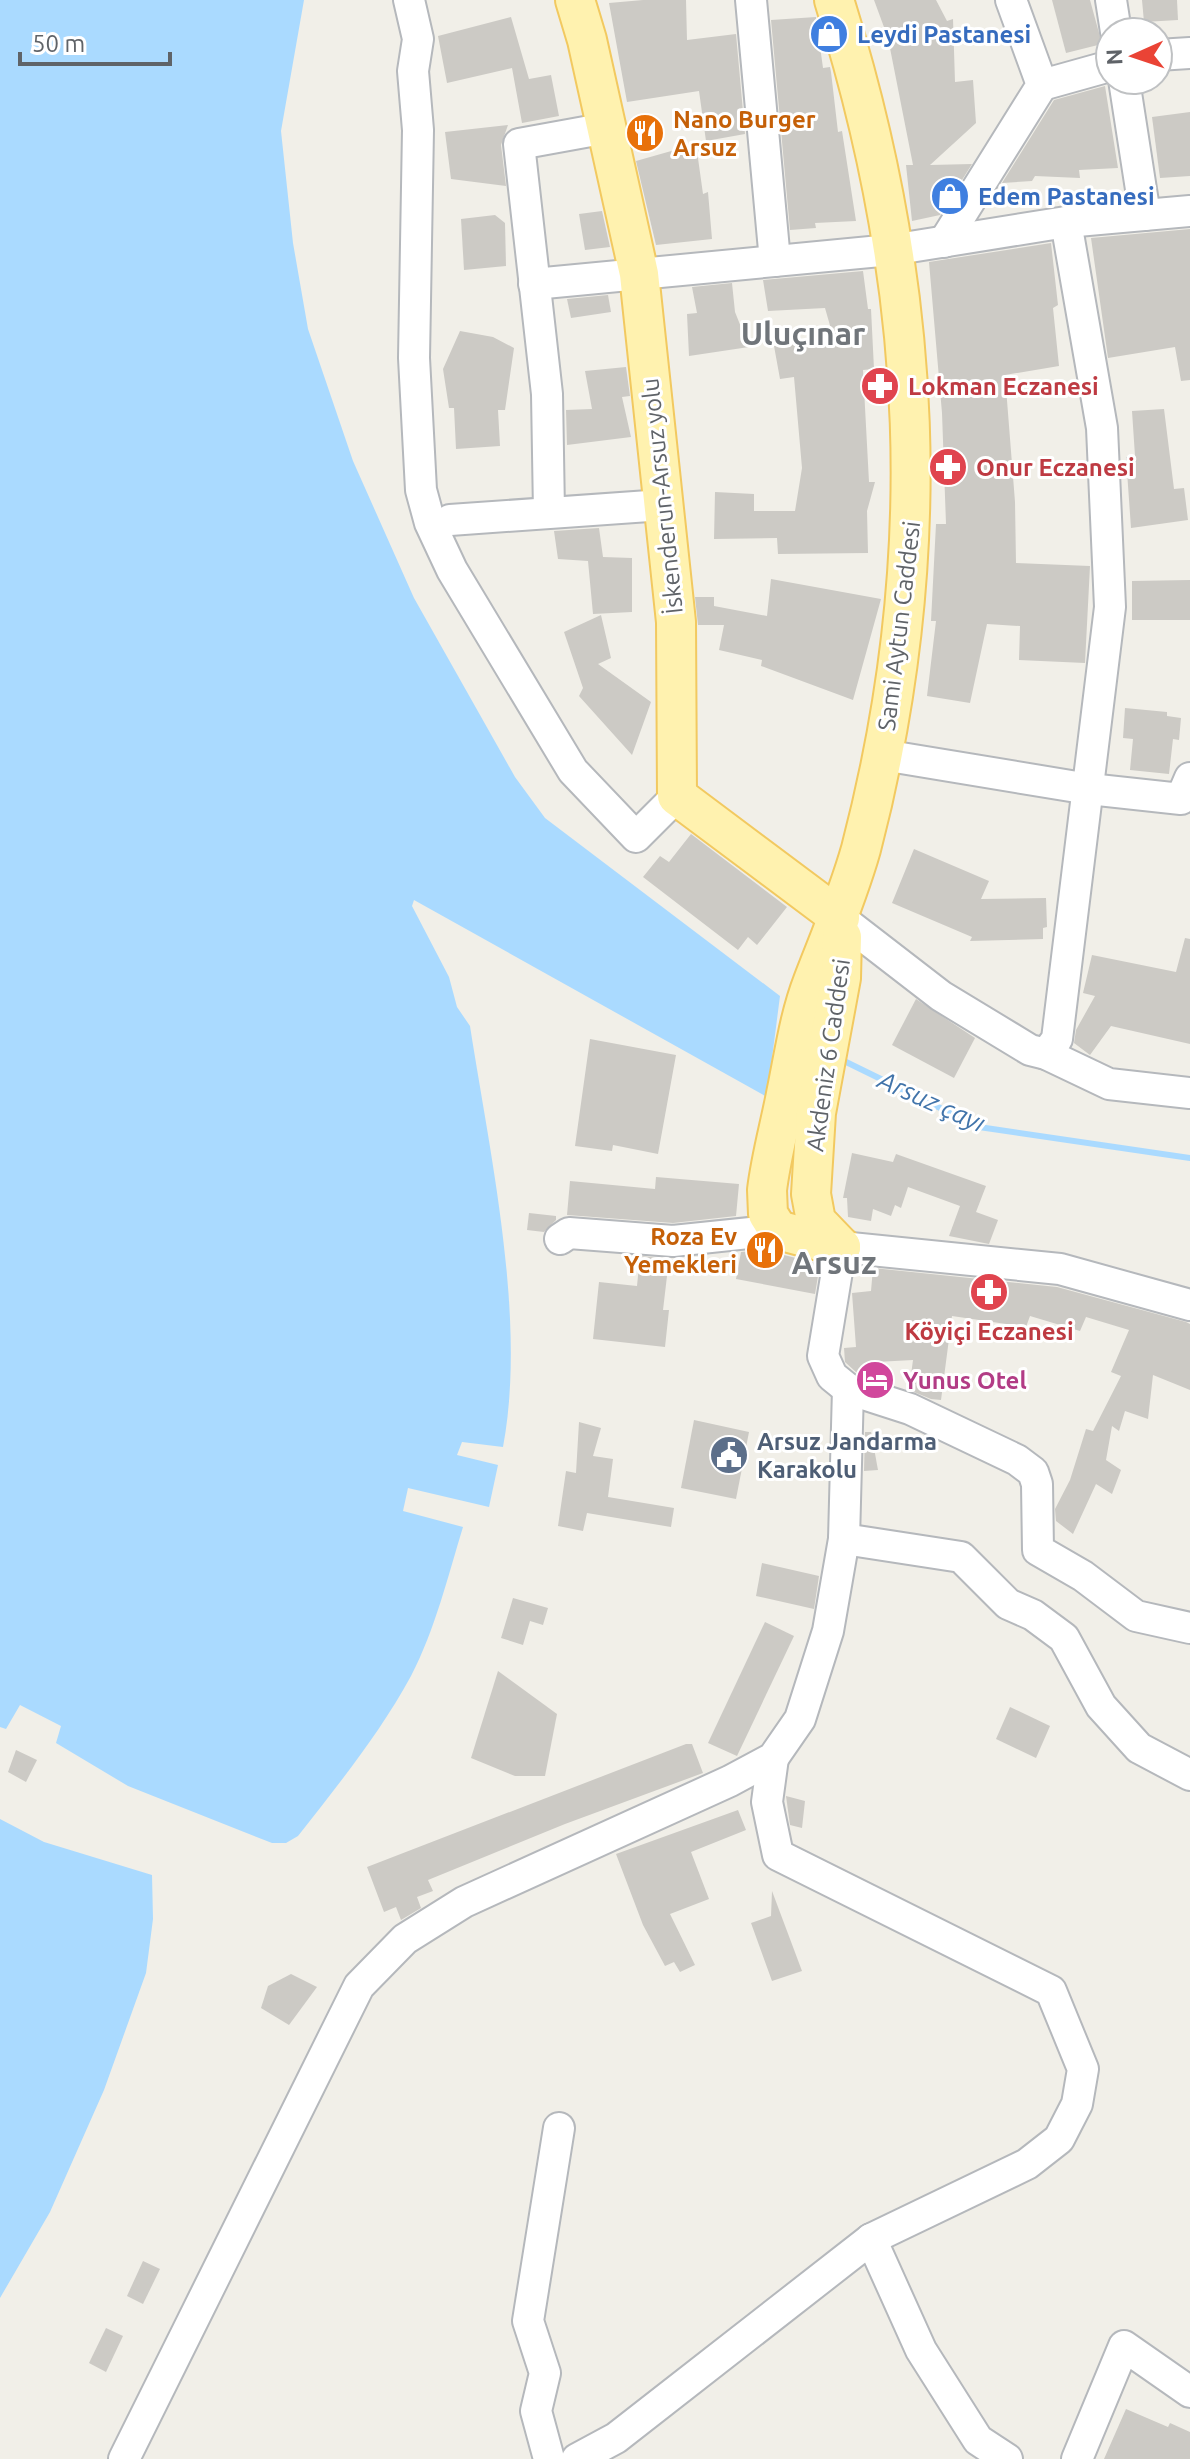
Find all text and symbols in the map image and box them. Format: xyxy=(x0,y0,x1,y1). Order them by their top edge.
shop icon: Leydi Pastanesi xyxy=(808,13,850,55)
scale bar xyxy=(20,16,170,66)
north arrow xyxy=(1094,16,1174,96)
place label: Leydi Pastanesi xyxy=(857,21,1031,48)
text: 50 m xyxy=(32,30,85,57)
text: N xyxy=(1101,48,1126,66)
place label: Nano Burger Arsuz xyxy=(673,106,816,161)
restaurant icon: Nano Burger Arsuz xyxy=(624,112,666,154)
shop icon: Edem Pastanesi xyxy=(929,175,971,217)
place label: Edem Pastanesi xyxy=(978,183,1155,210)
district label: Uluçınar xyxy=(741,315,865,352)
pharmacy icon: Lokman Eczanesi xyxy=(859,365,901,407)
place label: Lokman Eczanesi xyxy=(908,373,1099,400)
street label: İskenderun-Arsuz yolu xyxy=(636,377,688,615)
pharmacy icon: Onur Eczanesi xyxy=(927,446,969,488)
place label: Onur Eczanesi xyxy=(976,454,1135,481)
street label: Sami Aytun Caddesi xyxy=(873,520,925,732)
street label: Akdeniz 6 Caddesi xyxy=(801,957,855,1153)
water label: Arsuz çayı xyxy=(872,1064,990,1137)
place label: Roza Ev Yemekleri xyxy=(624,1223,737,1278)
restaurant icon: Roza Ev Yemekleri xyxy=(744,1229,786,1271)
district label: Arsuz xyxy=(791,1244,877,1280)
pharmacy icon: Köyiçi Eczanesi xyxy=(968,1271,1010,1313)
place label: Köyiçi Eczanesi xyxy=(904,1318,1074,1345)
hotel icon: Yunus Otel xyxy=(854,1359,896,1401)
place label: Yunus Otel xyxy=(903,1367,1027,1394)
place label: Arsuz Jandarma Karakolu xyxy=(757,1428,937,1483)
public building icon: Arsuz Jandarma Karakolu xyxy=(708,1434,750,1476)

